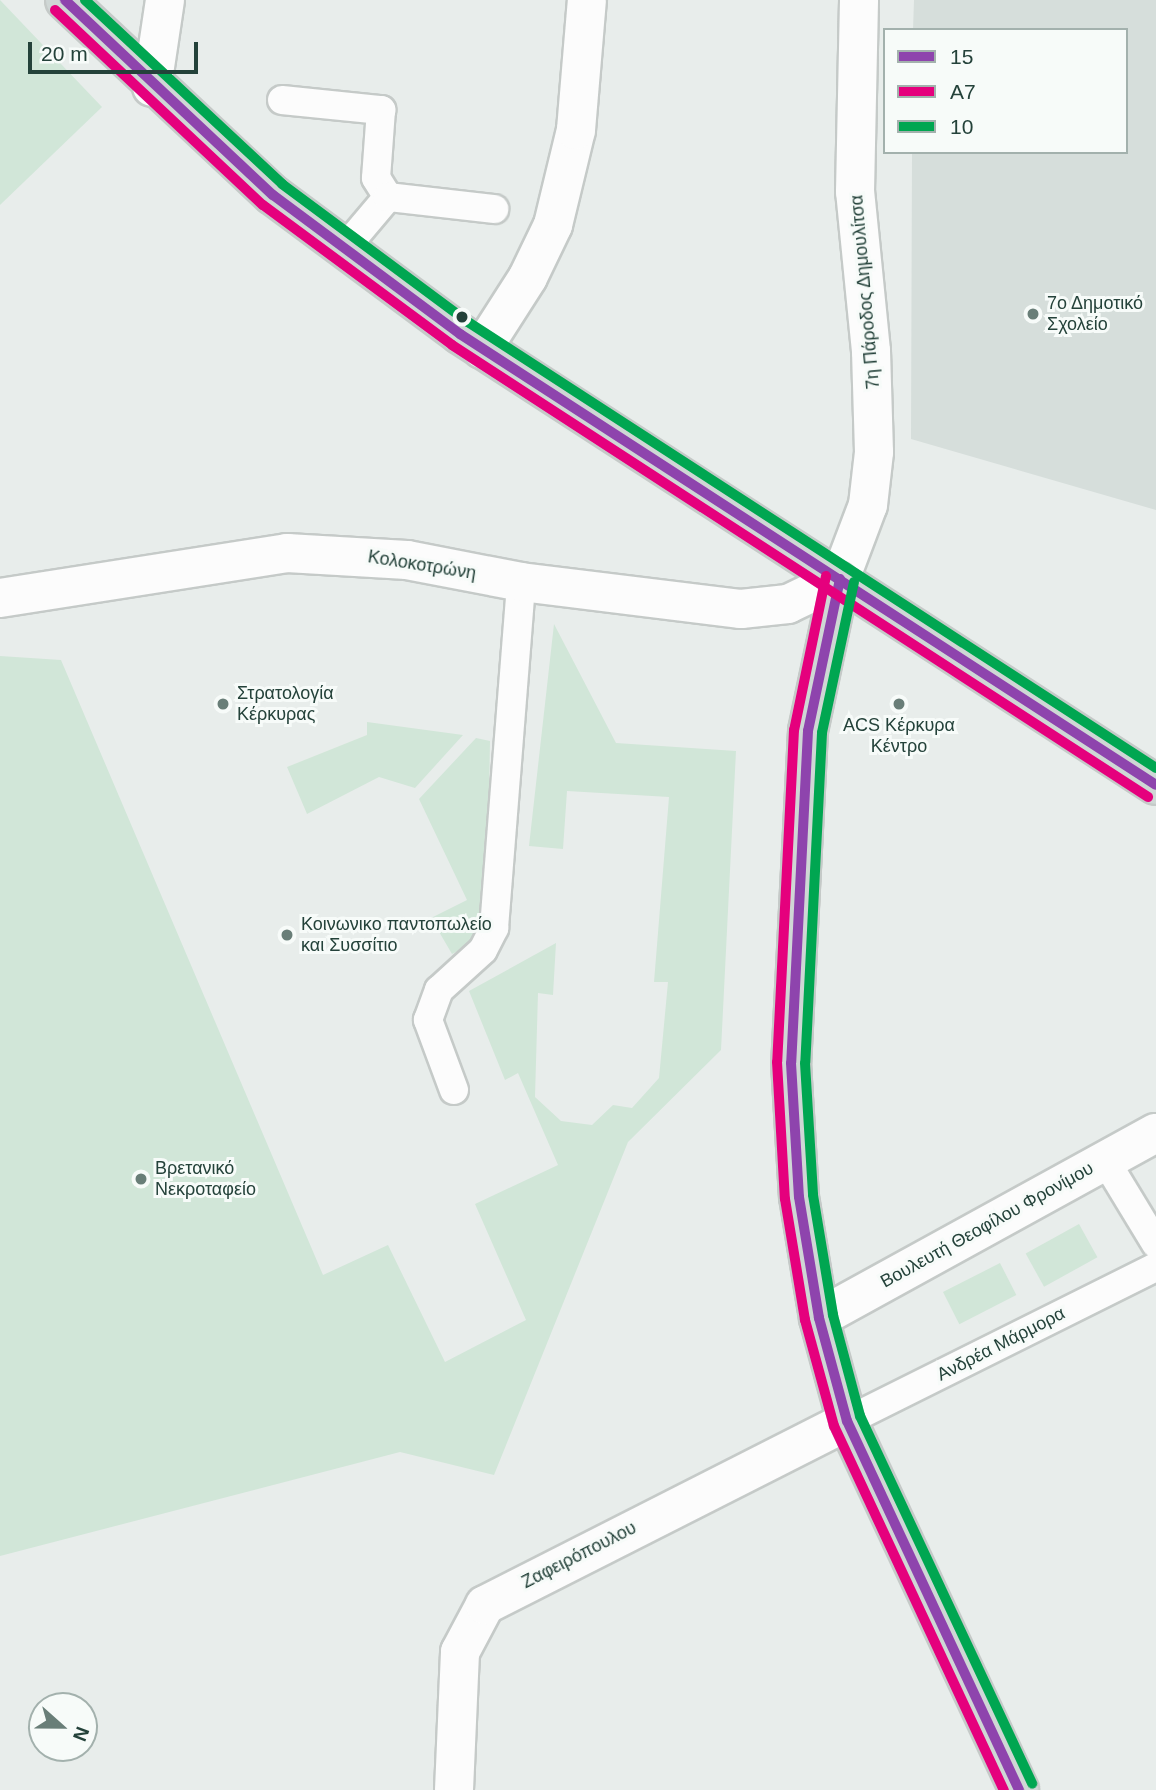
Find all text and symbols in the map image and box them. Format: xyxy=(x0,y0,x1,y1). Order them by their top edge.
scale bar xyxy=(32,28,201,72)
legend xyxy=(883,28,1128,154)
text: 20 m xyxy=(41,42,88,65)
text: 15 xyxy=(950,45,973,68)
text: A7 xyxy=(950,80,976,103)
text: 10 xyxy=(950,115,973,138)
street label: 7η Πάροδος Δημουλίτσα xyxy=(846,193,884,391)
place label: 7ο Δημοτικό Σχολείο xyxy=(1047,293,1144,336)
marker: 7ο Δημοτικό Σχολείο xyxy=(1025,306,1041,322)
unlabelled marker xyxy=(455,310,469,324)
street label: Κολοκοτρώνη xyxy=(366,546,478,584)
place label: Στρατολογία Κέρκυρας xyxy=(237,683,334,726)
marker: Στρατολογία Κέρκυρας xyxy=(215,696,231,712)
marker: ACS Κέρκυρα Κέντρο xyxy=(891,696,907,712)
place label: ACS Κέρκυρα Κέντρο xyxy=(843,715,955,758)
place label: Κοινωνικο παντοπωλείο και Συσσίτιο xyxy=(301,914,492,956)
marker: Κοινωνικο παντοπωλείο και Συσσίτιο xyxy=(279,927,295,943)
street label: Βουλευτή Θεοφίλου Φρονίμου xyxy=(877,1157,1097,1293)
place label: Βρετανικό Νεκροταφείο xyxy=(155,1158,256,1200)
marker: Βρετανικό Νεκροταφείο xyxy=(133,1171,149,1187)
street label: Ανδρέα Μάρμορα xyxy=(933,1302,1069,1386)
street label: Ζαφειρόπουλου xyxy=(518,1517,640,1593)
north arrow xyxy=(28,1692,98,1762)
text: N xyxy=(69,1724,93,1744)

